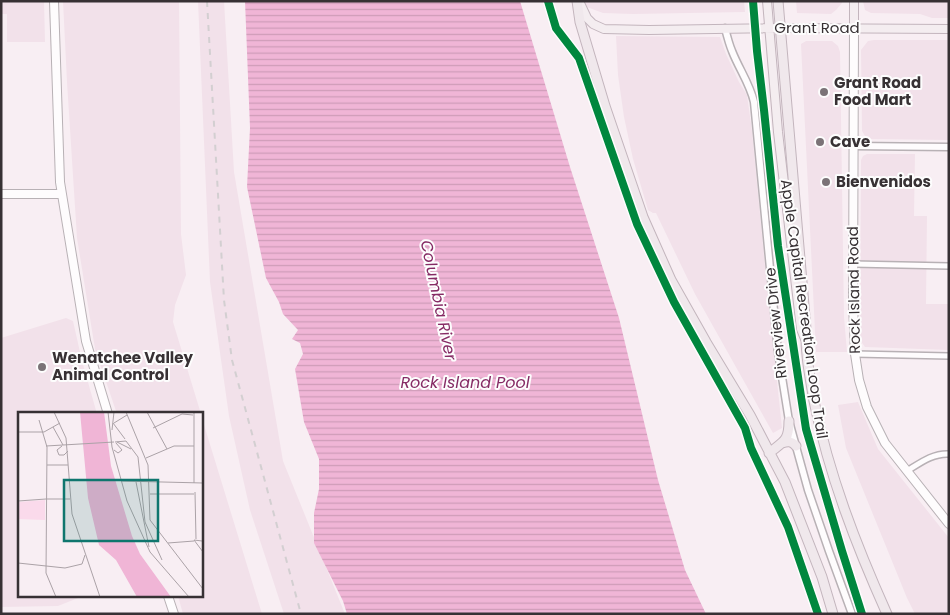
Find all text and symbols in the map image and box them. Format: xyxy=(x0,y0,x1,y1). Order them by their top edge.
street label: Grant Road xyxy=(774,17,860,38)
place label: Grant Road Food Mart xyxy=(834,72,921,110)
marker: Grant Road Food Mart xyxy=(818,86,830,98)
place label: Cave xyxy=(830,131,870,152)
marker: Cave xyxy=(814,136,826,148)
place label: Bienvenidos xyxy=(836,171,931,192)
marker: Bienvenidos xyxy=(820,176,832,188)
street label: Apple Capital Recreation Loop Trail xyxy=(776,178,833,440)
street label: Rock Island Road xyxy=(842,226,865,354)
water label: Columbia River xyxy=(415,238,463,363)
street label: Riverview Drive xyxy=(759,267,792,380)
place label: Wenatchee Valley Animal Control xyxy=(52,347,193,385)
marker: Wenatchee Valley Animal Control xyxy=(36,361,48,373)
water label: Rock Island Pool xyxy=(400,371,530,394)
inset map xyxy=(18,412,202,598)

